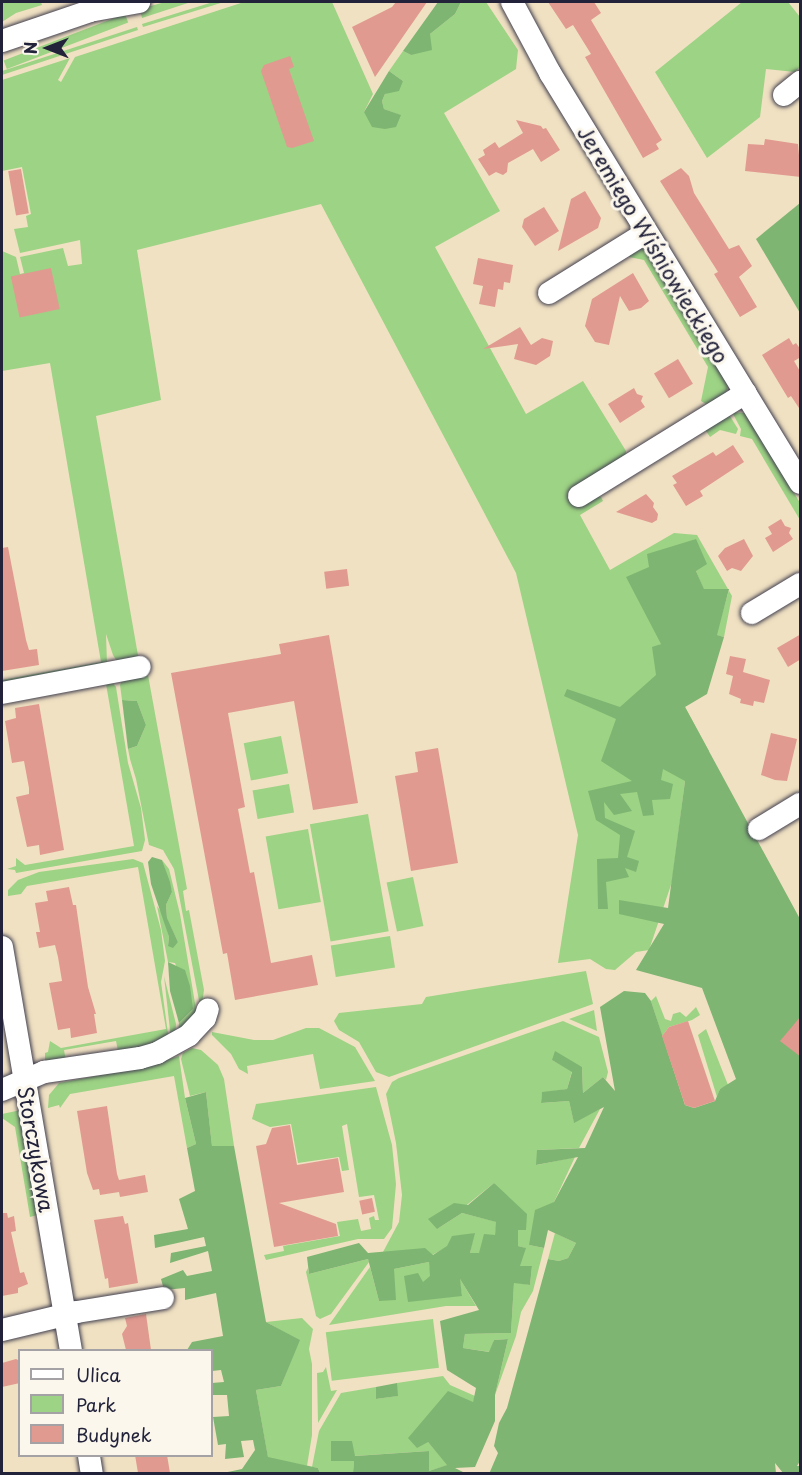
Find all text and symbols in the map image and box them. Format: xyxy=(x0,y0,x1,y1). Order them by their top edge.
north arrow xyxy=(18,18,78,78)
text: N xyxy=(18,42,42,54)
street label: Jeremiego Wiśniowieckiego xyxy=(573,120,735,368)
street label: Storczykowa xyxy=(14,1084,60,1214)
legend xyxy=(18,1349,213,1457)
text: Ulica xyxy=(76,1361,121,1388)
text: Park xyxy=(76,1391,116,1418)
text: Budynek xyxy=(76,1421,152,1448)

